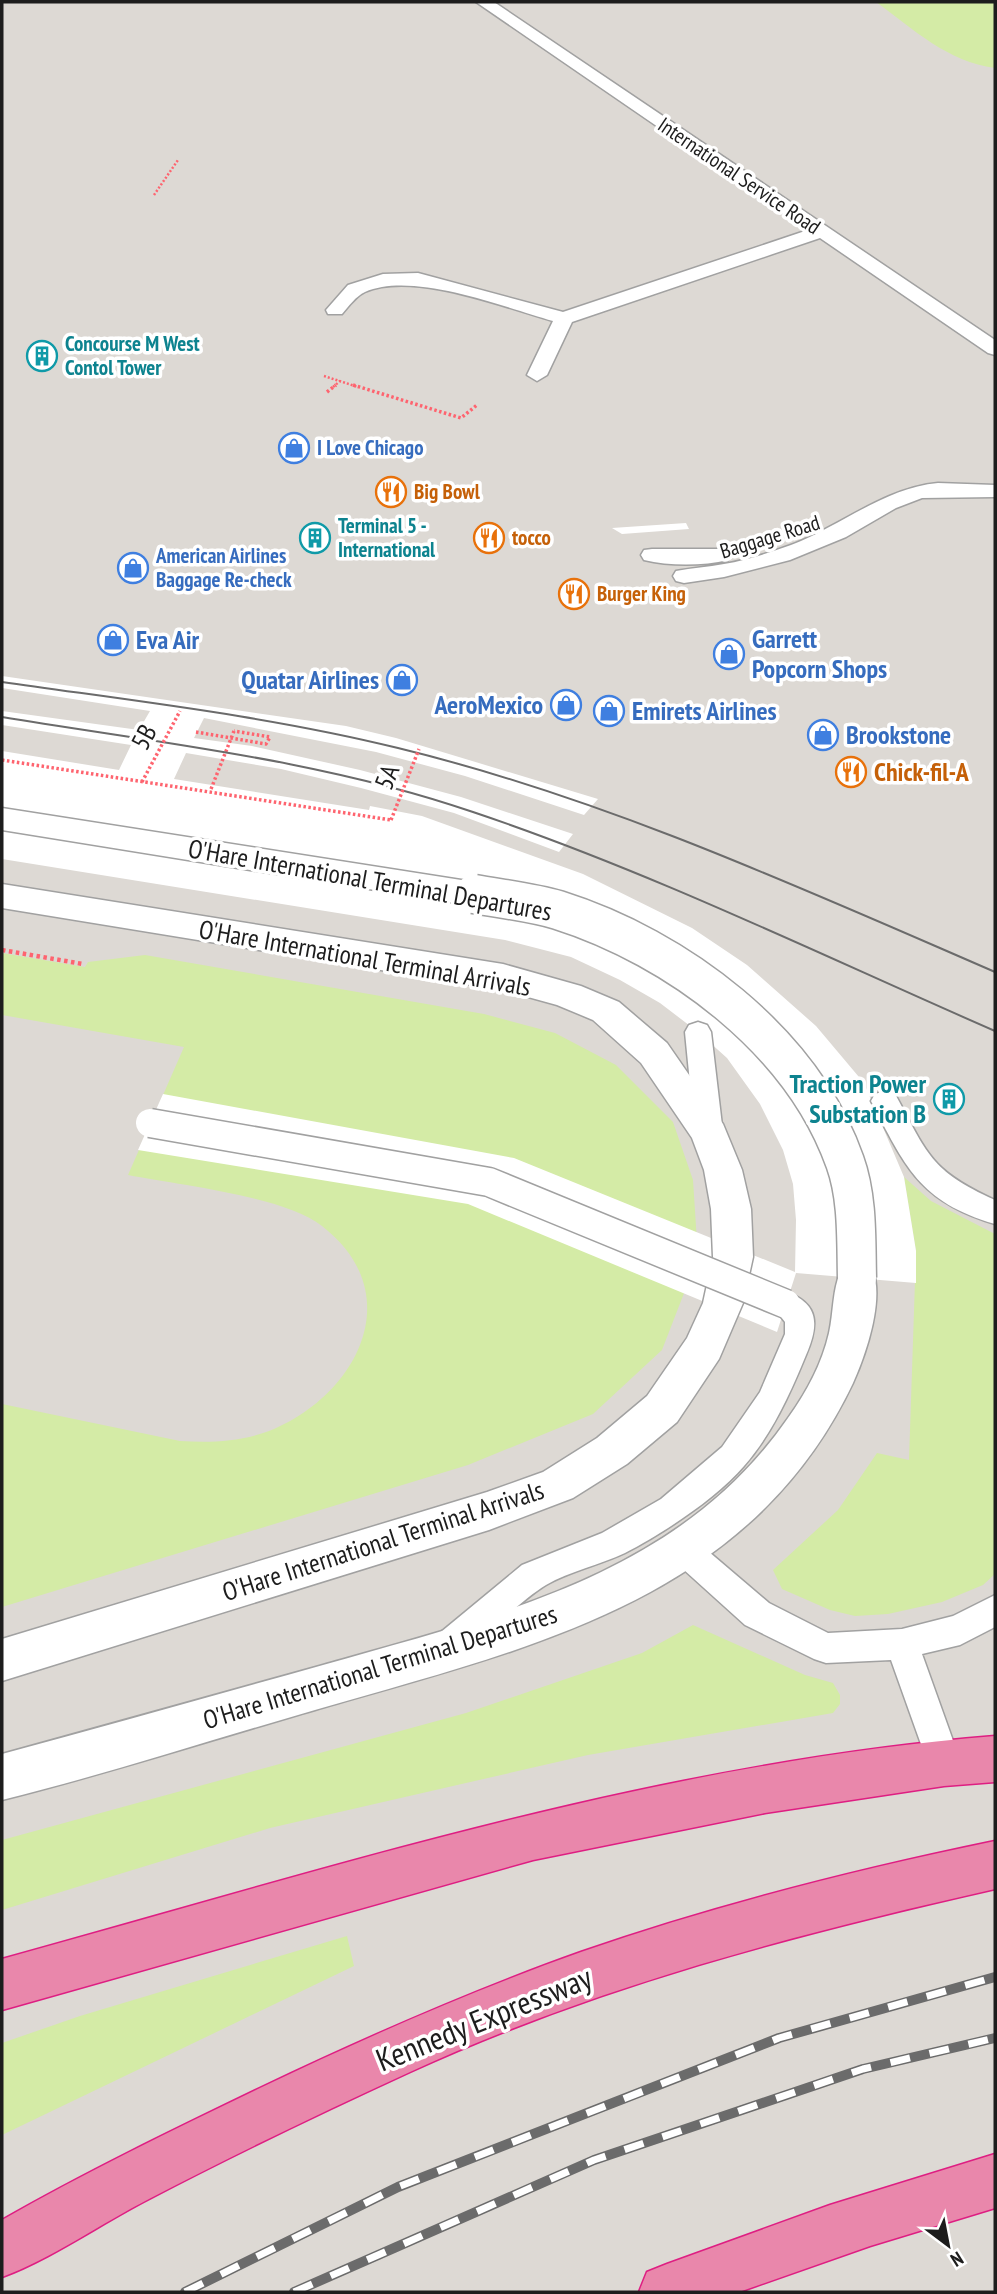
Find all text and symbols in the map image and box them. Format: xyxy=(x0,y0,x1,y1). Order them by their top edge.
street label: International Service Road xyxy=(653,111,826,240)
place label: Concourse M West Contol Tower xyxy=(65,330,200,381)
building icon: Concourse M West Contol Tower xyxy=(25,339,59,373)
shop icon: I Love Chicago xyxy=(277,431,311,465)
place label: I Love Chicago xyxy=(317,434,424,461)
restaurant icon: Big Bowl xyxy=(374,475,408,509)
place label: Big Bowl xyxy=(414,478,481,505)
street label: Baggage Road xyxy=(717,509,823,564)
place label: Terminal 5 - International xyxy=(338,512,436,563)
building icon: Terminal 5 - International xyxy=(298,521,332,555)
restaurant icon: tocco xyxy=(472,521,506,555)
place label: tocco xyxy=(512,524,551,551)
place label: American Airlines Baggage Re-check xyxy=(155,542,292,593)
shop icon: American Airlines Baggage Re-check xyxy=(116,551,150,585)
restaurant icon: Burger King xyxy=(557,577,591,611)
place label: Burger King xyxy=(597,580,686,607)
place label: Garrett Popcorn Shops xyxy=(752,622,887,685)
shop icon: Eva Air xyxy=(96,623,130,657)
place label: Eva Air xyxy=(136,623,200,656)
shop icon: Garrett Popcorn Shops xyxy=(712,637,746,671)
place label: Quatar Airlines xyxy=(241,663,379,696)
shop icon: Quatar Airlines xyxy=(385,663,419,697)
place label: AeroMexico xyxy=(434,688,543,721)
shop icon: AeroMexico xyxy=(549,688,583,722)
shop icon: Emirets Airlines xyxy=(592,694,626,728)
place label: Emirets Airlines xyxy=(632,694,777,727)
street label: 5B xyxy=(123,718,164,755)
shop icon: Brookstone xyxy=(806,718,840,752)
place label: Brookstone xyxy=(846,718,951,751)
restaurant icon: Chick-fil-A xyxy=(834,755,868,789)
place label: Chick-fil-A xyxy=(874,755,970,788)
street label: 5A xyxy=(367,759,407,794)
street label: O'Hare International Terminal Departures xyxy=(186,831,554,928)
street label: O'Hare International Terminal Arrivals xyxy=(197,912,534,1003)
place label: Traction Power Substation B xyxy=(789,1067,926,1130)
building icon: Traction Power Substation B xyxy=(932,1082,966,1116)
street label: O'Hare International Terminal Arrivals xyxy=(218,1473,548,1608)
street label: O'Hare International Terminal Departures xyxy=(199,1597,561,1736)
street label: Kennedy Expressway xyxy=(370,1956,598,2080)
north arrow xyxy=(913,2210,983,2280)
text: N xyxy=(946,2247,968,2272)

